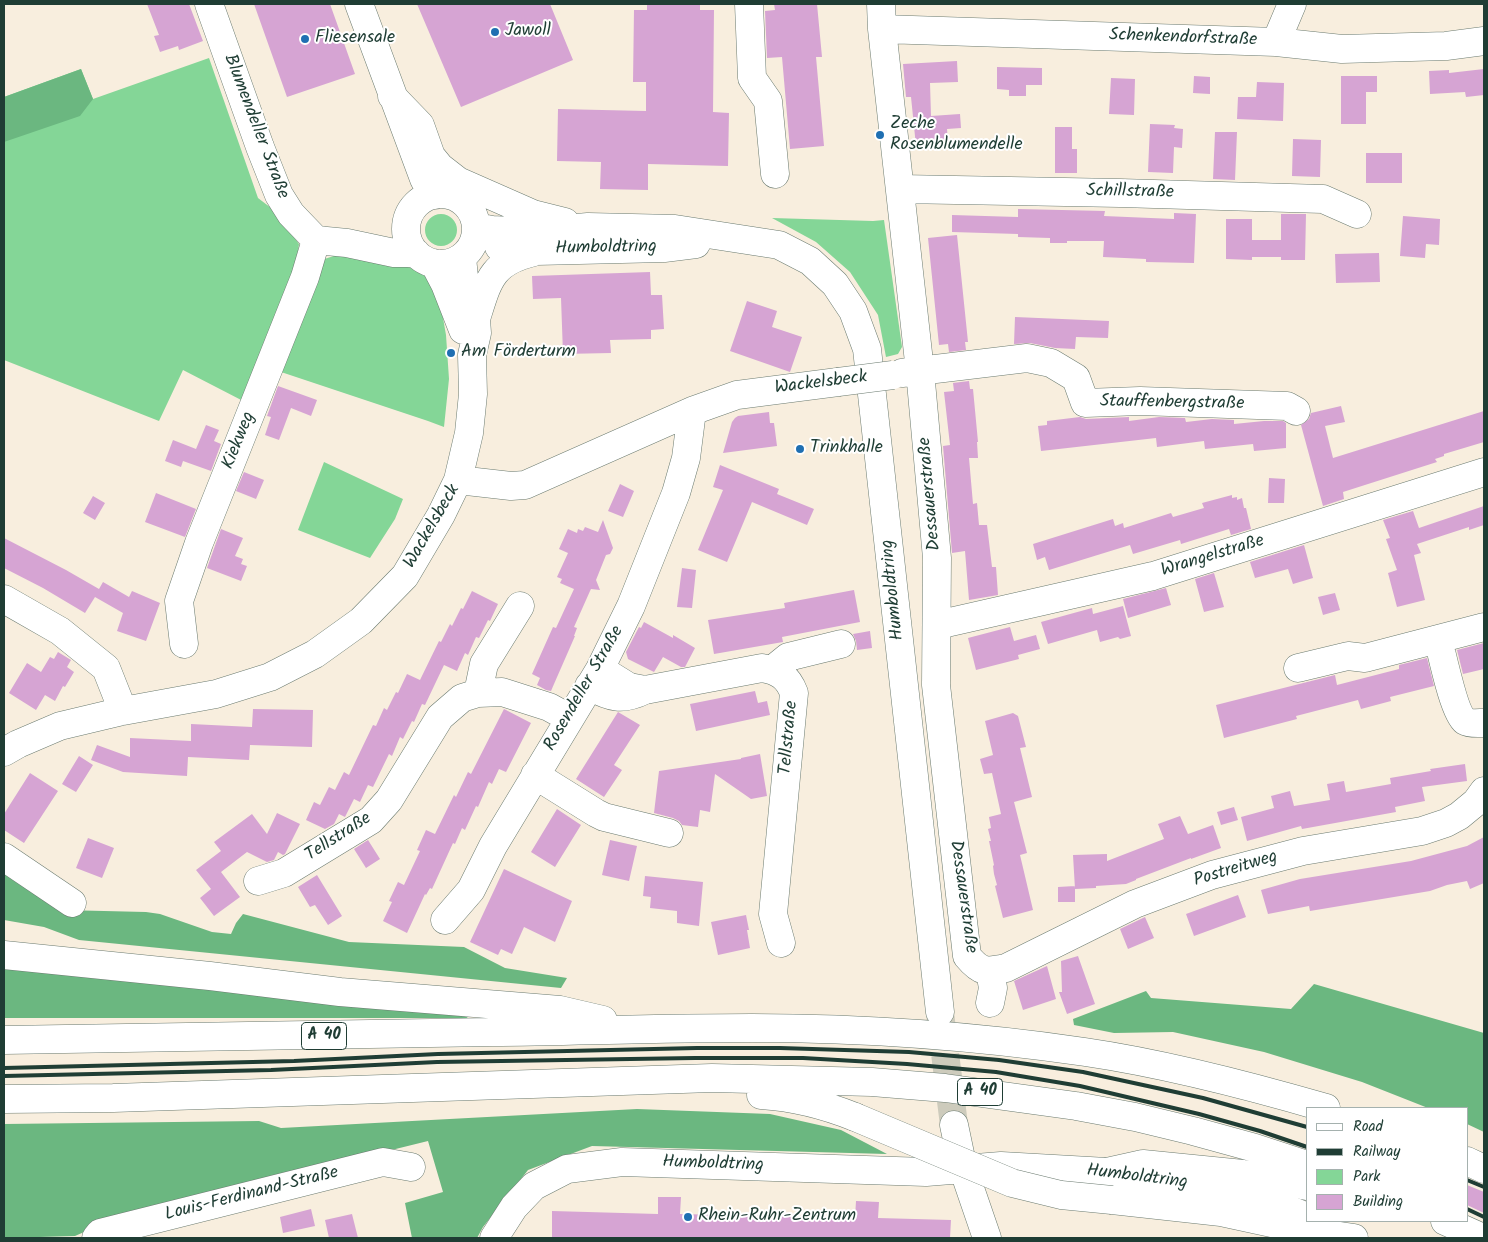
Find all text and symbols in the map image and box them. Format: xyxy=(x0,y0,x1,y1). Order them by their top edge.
place label: Jawoll xyxy=(505,21,551,43)
marker: Jawoll xyxy=(489,26,501,38)
street label: Schenkendorfstraße xyxy=(1108,26,1258,52)
place label: Fliesensale xyxy=(315,28,395,50)
marker: Fliesensale xyxy=(299,33,311,45)
street label: Blumendeller Straße xyxy=(217,52,293,202)
place label: Zeche Rosenblumendelle xyxy=(890,114,1023,156)
marker: Zeche Rosenblumendelle xyxy=(874,129,886,141)
street label: Schillstraße xyxy=(1086,181,1174,205)
street label: Humboldtring xyxy=(555,237,657,261)
place label: Am Förderturm xyxy=(461,342,576,364)
marker: Am Förderturm xyxy=(445,347,457,359)
street label: Wackelsbeck xyxy=(773,368,869,400)
street label: Stauffenbergstraße xyxy=(1100,392,1244,416)
street label: Kiekweg xyxy=(219,409,261,473)
street label: Dessauerstraße xyxy=(915,436,947,552)
place label: Trinkhalle xyxy=(810,438,883,460)
marker: Trinkhalle xyxy=(794,443,806,455)
street label: Wackelsbeck xyxy=(400,481,466,573)
street label: Wrangelstraße xyxy=(1159,531,1267,583)
street label: Humboldtring xyxy=(878,538,910,642)
street label: Rosendeller Straße xyxy=(540,623,630,755)
street label: Tellstraße xyxy=(776,700,804,776)
street label: Tellstraße xyxy=(302,809,376,867)
street label: Dessauerstraße xyxy=(943,839,981,955)
street label: Postreitweg xyxy=(1191,847,1281,893)
road number: A 40 xyxy=(302,1022,346,1050)
road number: A 40 xyxy=(958,1078,1002,1106)
legend xyxy=(1306,1107,1468,1222)
text: Road xyxy=(1353,1115,1383,1139)
text: Railway xyxy=(1353,1140,1400,1164)
street label: Humboldtring xyxy=(662,1152,764,1178)
street label: Humboldtring xyxy=(1085,1161,1189,1195)
street label: Louis-Ferdinand-Straße xyxy=(163,1163,341,1227)
text: Park xyxy=(1353,1165,1380,1189)
text: Building xyxy=(1353,1190,1403,1214)
place label: Rhein-Ruhr-Zentrum xyxy=(698,1206,856,1228)
marker: Rhein-Ruhr-Zentrum xyxy=(682,1211,694,1223)

